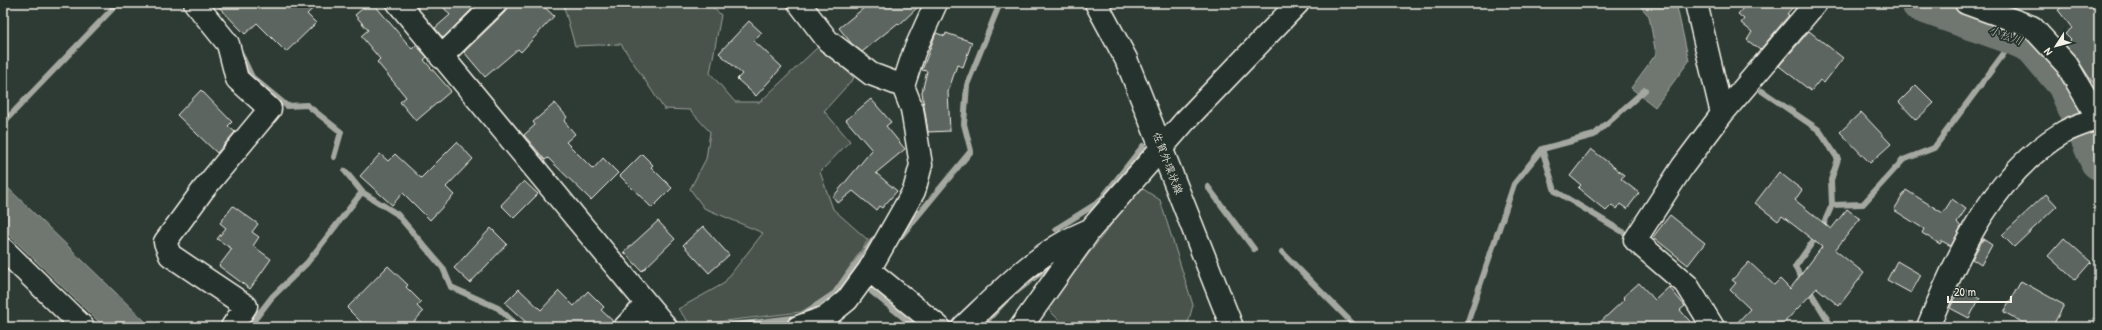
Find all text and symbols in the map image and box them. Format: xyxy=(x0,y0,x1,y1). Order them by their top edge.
water label: 小松川 xyxy=(1986,21,2026,49)
north arrow xyxy=(2036,26,2076,66)
text: N xyxy=(2040,45,2055,58)
street label: 佐賀外環状線 xyxy=(1150,130,1186,196)
scale bar xyxy=(1948,278,2011,304)
text: 20 m xyxy=(1954,283,1976,300)

